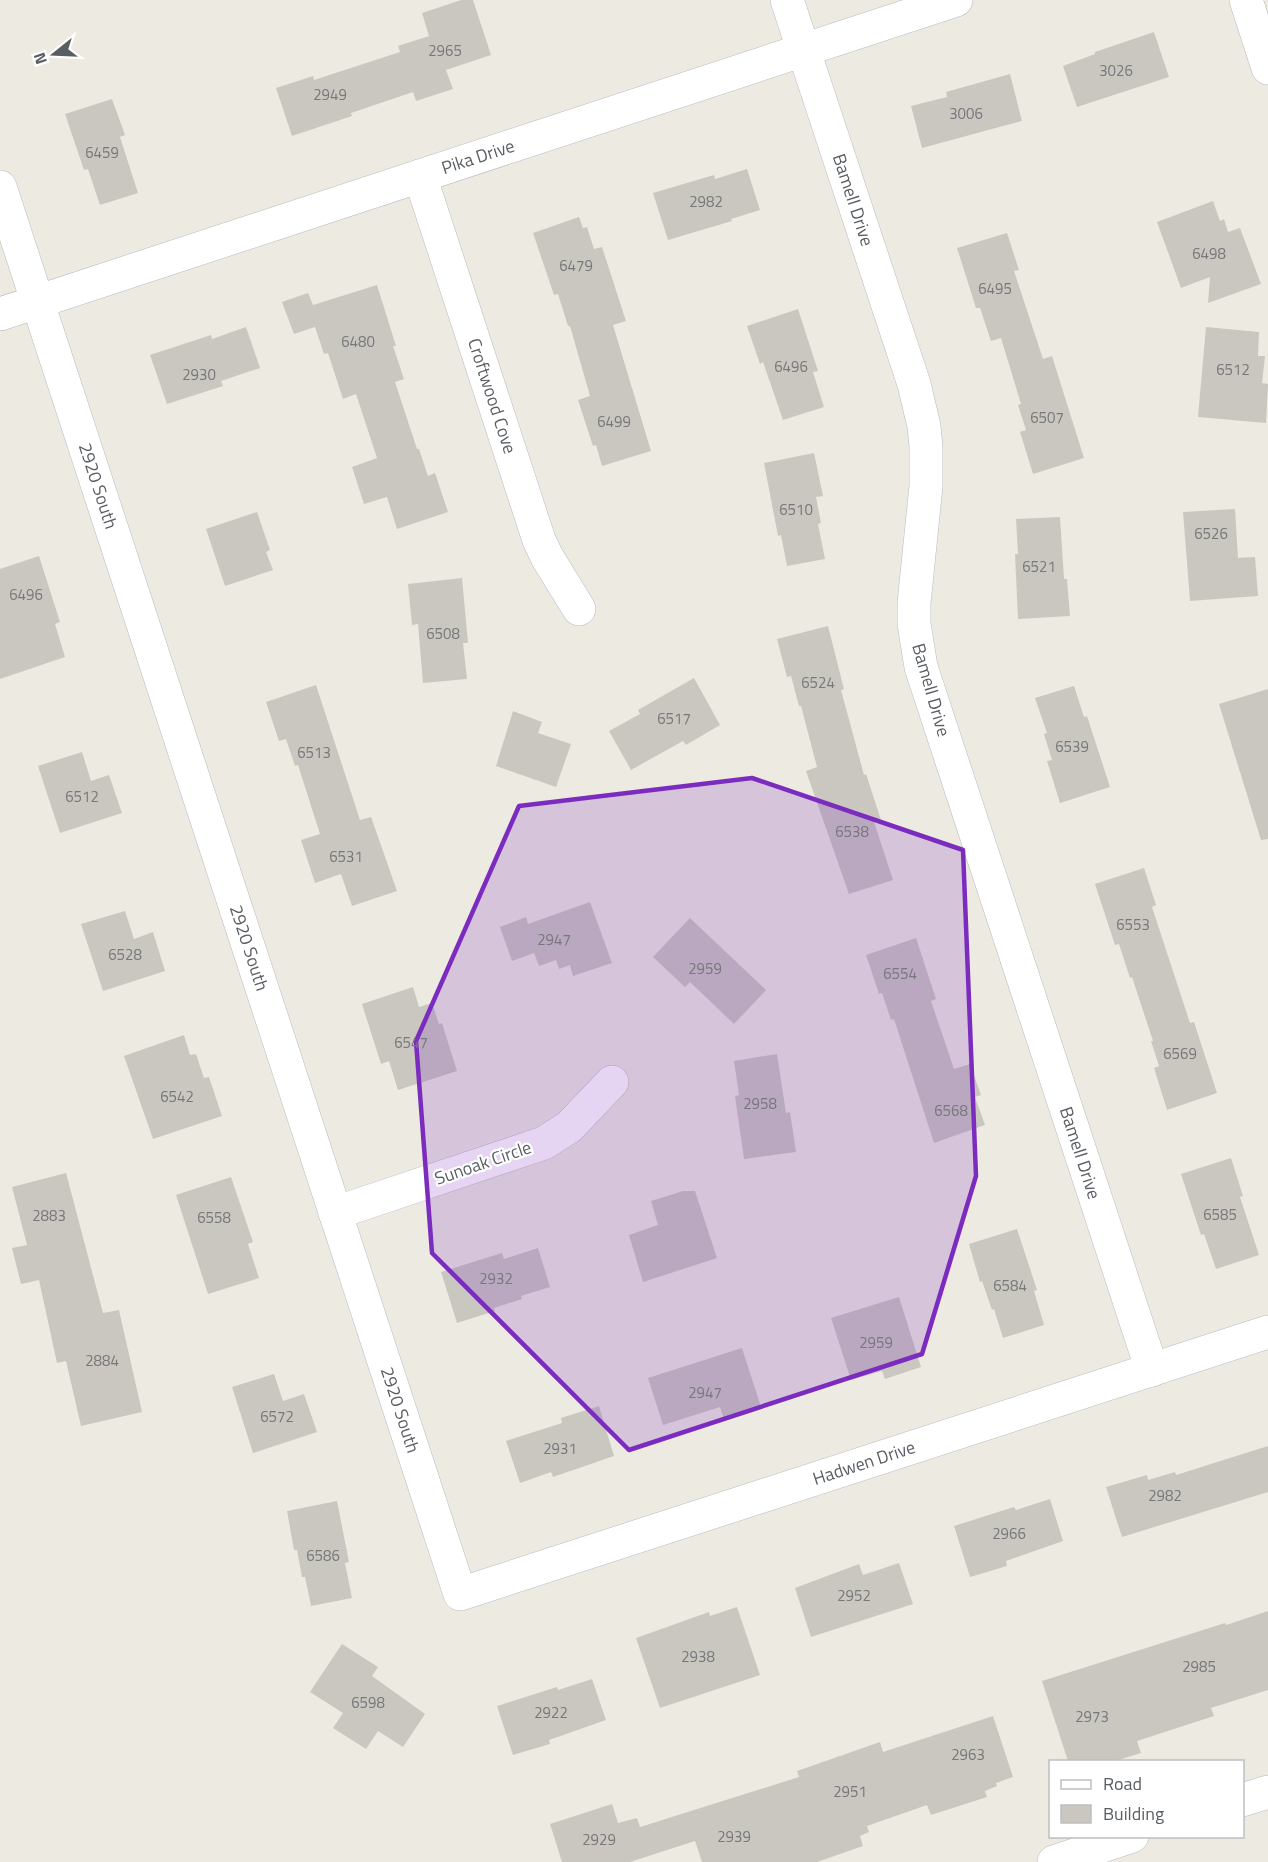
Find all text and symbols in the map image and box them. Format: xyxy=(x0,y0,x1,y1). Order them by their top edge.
north arrow xyxy=(24,24,84,84)
house number: 2965 xyxy=(428,39,462,62)
text: N xyxy=(27,50,53,68)
house number: 3026 xyxy=(1099,59,1133,82)
house number: 2949 xyxy=(313,83,347,106)
house number: 3006 xyxy=(949,102,983,125)
street label: Pika Drive xyxy=(438,132,518,181)
house number: 6459 xyxy=(85,141,119,164)
street label: Bamell Drive xyxy=(826,150,881,250)
house number: 2982 xyxy=(689,190,723,213)
house number: 6498 xyxy=(1192,242,1226,265)
house number: 6479 xyxy=(559,254,593,277)
house number: 6495 xyxy=(978,277,1012,300)
house number: 6480 xyxy=(341,330,375,353)
street label: Croftwood Cove xyxy=(461,335,524,457)
house number: 6496 xyxy=(774,355,808,378)
house number: 6512 xyxy=(1216,358,1250,381)
house number: 2930 xyxy=(182,363,216,386)
house number: 6507 xyxy=(1030,406,1064,429)
house number: 6499 xyxy=(597,410,631,433)
street label: 2920 South xyxy=(72,439,125,532)
house number: 6510 xyxy=(779,498,813,521)
house number: 6526 xyxy=(1194,522,1228,545)
house number: 6521 xyxy=(1022,555,1056,578)
house number: 6496 xyxy=(9,583,43,606)
house number: 6508 xyxy=(426,622,460,645)
street label: Bamell Drive xyxy=(905,640,958,740)
house number: 6524 xyxy=(801,671,835,694)
house number: 6517 xyxy=(657,707,691,730)
house number: 6539 xyxy=(1055,735,1089,758)
house number: 6513 xyxy=(297,741,331,764)
house number: 6512 xyxy=(65,785,99,808)
house number: 6538 xyxy=(835,820,869,843)
house number: 6531 xyxy=(329,845,363,868)
street label: 2920 South xyxy=(223,901,276,994)
house number: 6553 xyxy=(1116,913,1150,936)
house number: 2947 xyxy=(537,928,571,951)
house number: 6528 xyxy=(108,943,142,966)
house number: 2959 xyxy=(688,957,722,980)
house number: 6554 xyxy=(883,962,917,985)
house number: 6547 xyxy=(394,1031,428,1054)
house number: 6569 xyxy=(1163,1042,1197,1065)
house number: 6542 xyxy=(160,1085,194,1108)
house number: 2958 xyxy=(743,1092,777,1115)
house number: 6568 xyxy=(934,1099,968,1122)
street label: Bamell Drive xyxy=(1053,1103,1108,1203)
street label: Sunoak Circle xyxy=(431,1133,535,1192)
house number: 6585 xyxy=(1203,1203,1237,1226)
house number: 2883 xyxy=(32,1204,66,1227)
house number: 6558 xyxy=(197,1206,231,1229)
house number: 2932 xyxy=(479,1267,513,1290)
house number: 6584 xyxy=(993,1274,1027,1297)
house number: 2959 xyxy=(859,1331,893,1354)
house number: 2884 xyxy=(85,1349,119,1372)
street label: 2920 South xyxy=(374,1363,427,1456)
house number: 2947 xyxy=(688,1381,722,1404)
house number: 6572 xyxy=(260,1405,294,1428)
street label: Hadwen Drive xyxy=(809,1433,919,1492)
house number: 2931 xyxy=(543,1437,577,1460)
house number: 2982 xyxy=(1148,1484,1182,1507)
house number: 2966 xyxy=(992,1522,1026,1545)
house number: 6586 xyxy=(306,1544,340,1567)
house number: 2952 xyxy=(837,1584,871,1607)
house number: 2938 xyxy=(681,1645,715,1668)
house number: 2985 xyxy=(1182,1655,1216,1678)
house number: 6598 xyxy=(351,1691,385,1714)
house number: 2922 xyxy=(534,1701,568,1724)
house number: 2973 xyxy=(1075,1705,1109,1728)
house number: 2963 xyxy=(951,1743,985,1766)
legend xyxy=(1049,1760,1244,1838)
text: Road xyxy=(1103,1770,1142,1797)
house number: 2951 xyxy=(833,1780,867,1803)
text: Building xyxy=(1103,1800,1164,1827)
house number: 2939 xyxy=(717,1825,751,1848)
house number: 2929 xyxy=(582,1828,616,1851)

